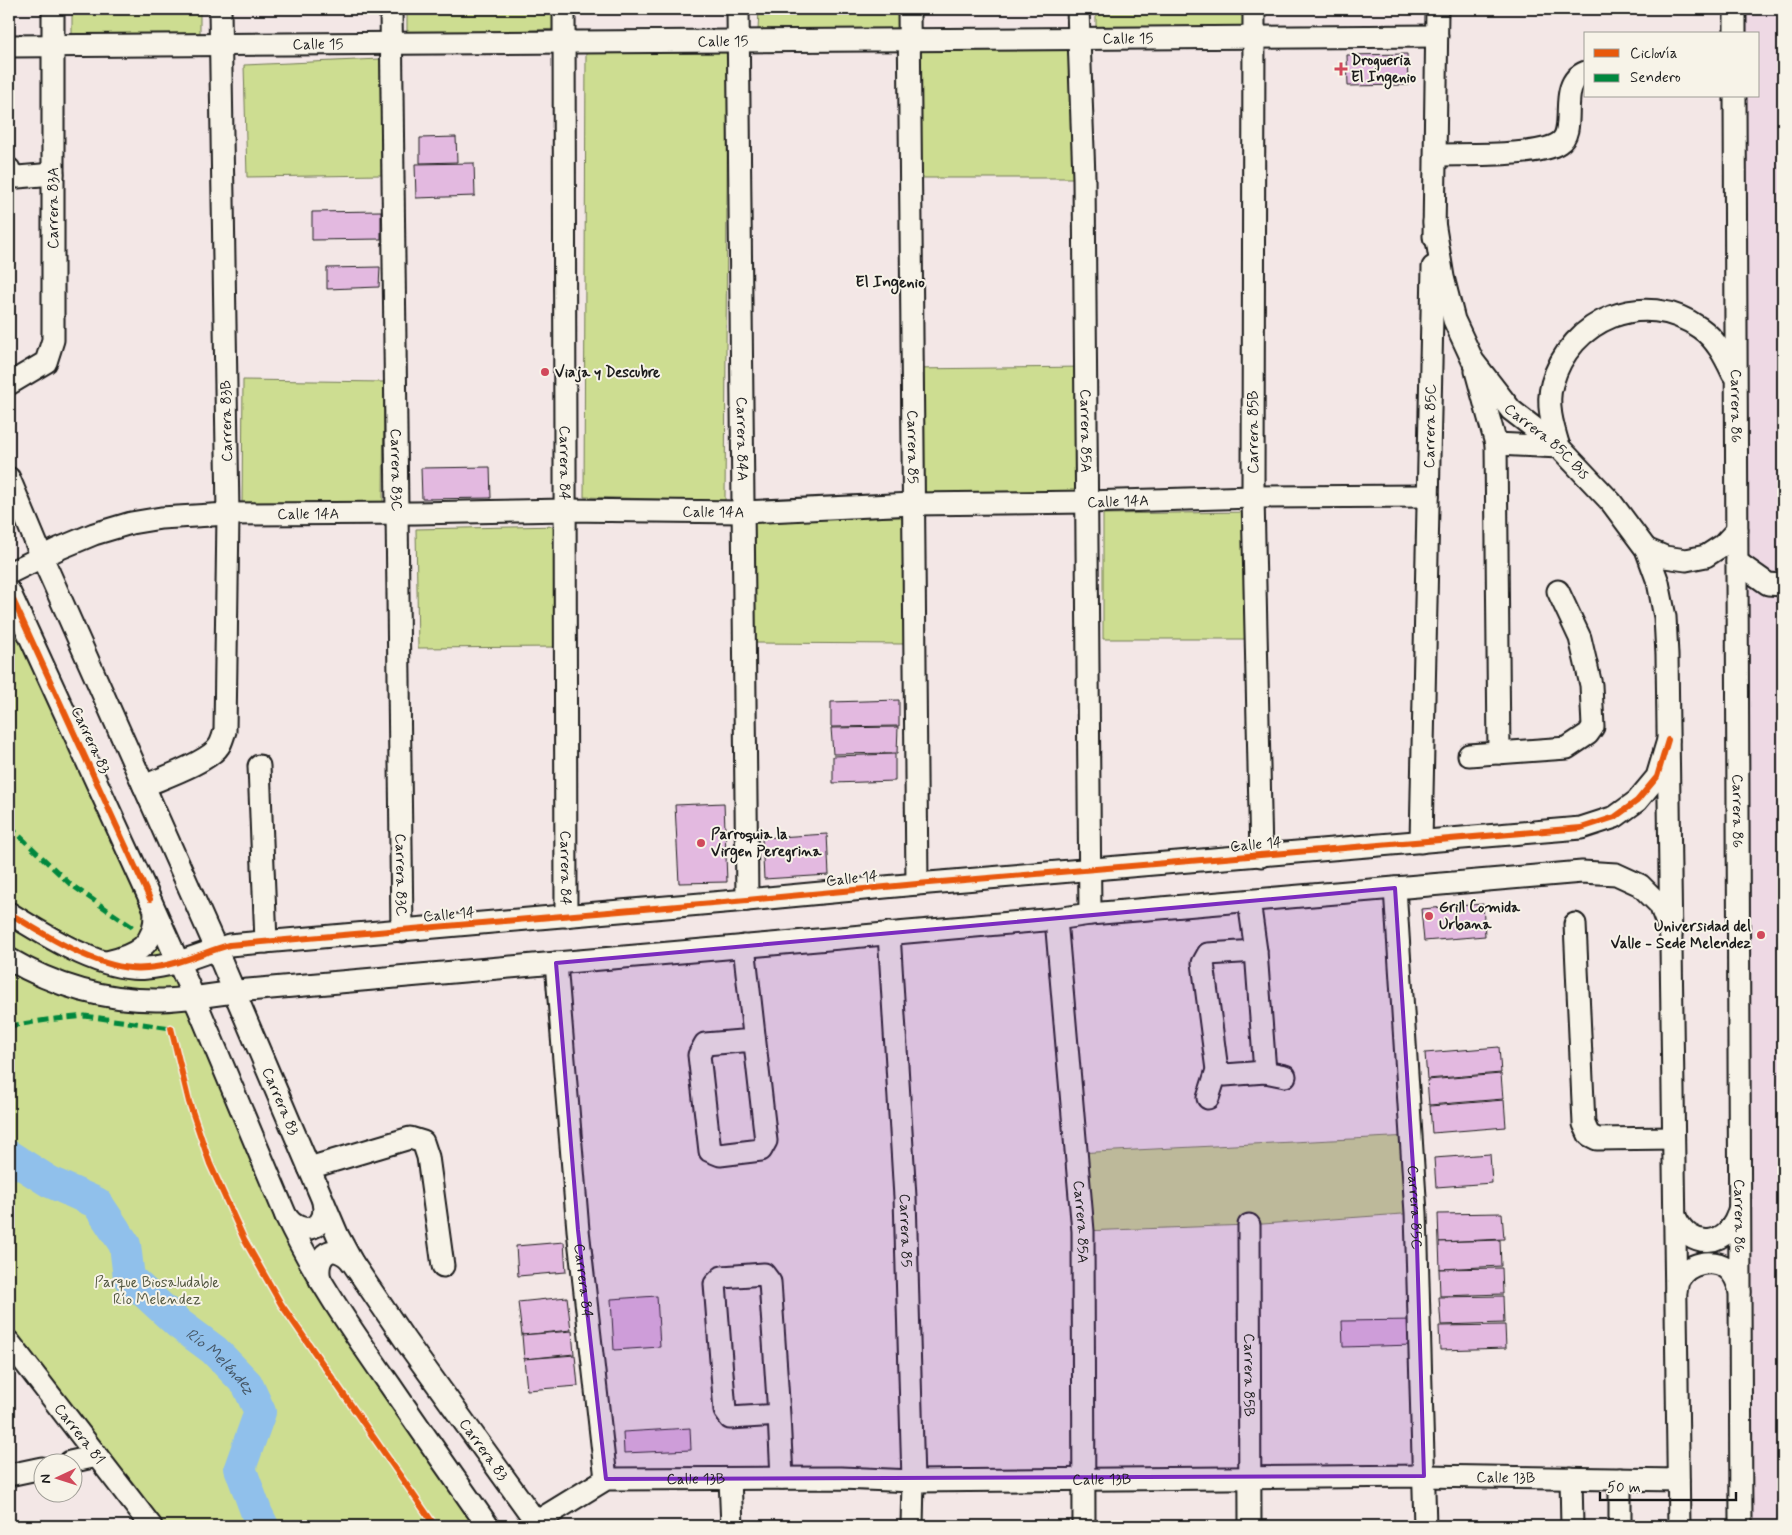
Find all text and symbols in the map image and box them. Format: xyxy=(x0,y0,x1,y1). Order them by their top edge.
street label: Calle 15 xyxy=(1102,29,1154,49)
street label: Calle 15 xyxy=(697,32,749,52)
legend xyxy=(1584,32,1760,98)
street label: Calle 15 xyxy=(292,35,344,55)
text: Ciclovía xyxy=(1630,44,1678,64)
place label: Drogueria El Ingenio xyxy=(1351,51,1416,90)
marker: Drogueria El Ingenio xyxy=(1335,63,1347,75)
text: Sendero xyxy=(1630,68,1681,88)
street label: Carrera 83A xyxy=(44,167,64,249)
district label: El Ingenio xyxy=(855,272,925,295)
place label: Viaja y Descubre xyxy=(555,363,660,383)
marker: Viaja y Descubre xyxy=(539,366,551,378)
street label: Carrera 86 xyxy=(1725,369,1745,443)
street label: Carrera 83B xyxy=(216,380,238,462)
street label: Carrera 85C xyxy=(1420,383,1442,469)
street label: Carrera 85A xyxy=(1075,389,1095,473)
street label: Carrera 85B xyxy=(1244,390,1264,474)
street label: Carrera 84A xyxy=(731,397,752,481)
street label: Carrera 85C Bis xyxy=(1499,400,1593,484)
street label: Carrera 85 xyxy=(902,410,922,484)
street label: Carrera 84 xyxy=(554,426,574,500)
street label: Carrera 83C xyxy=(385,428,406,512)
street label: Calle 14A xyxy=(1087,491,1149,513)
street label: Calle 14A xyxy=(682,502,744,523)
street label: Calle 14A xyxy=(277,504,339,525)
street label: Carrera 83 xyxy=(66,704,114,777)
street label: Carrera 86 xyxy=(1727,774,1747,848)
place label: Parroquia la Virgen Peregrina xyxy=(711,825,822,864)
street label: Carrera 84 xyxy=(555,831,575,905)
street label: Carrera 83C xyxy=(390,833,411,917)
street label: Calle 14 xyxy=(1229,833,1283,857)
marker: Parroquia la Virgen Peregrina xyxy=(695,837,707,849)
street label: Calle 14 xyxy=(825,866,879,892)
place label: Grill Comida Urbana xyxy=(1439,898,1521,935)
street label: Calle 14 xyxy=(422,903,476,927)
marker: Grill Comida Urbana xyxy=(1423,910,1435,922)
place label: Universidad del Valle - Sede Melendez xyxy=(1611,917,1752,954)
marker: Universidad del Valle - Sede Melendez xyxy=(1755,929,1767,941)
street label: Carrera 83 xyxy=(257,1065,303,1139)
street label: Carrera 85C xyxy=(1402,1165,1426,1250)
street label: Carrera 85A xyxy=(1068,1179,1092,1264)
street label: Carrera 86 xyxy=(1729,1179,1749,1253)
street label: Carrera 85 xyxy=(894,1193,916,1268)
street label: Carrera 84 xyxy=(569,1243,597,1319)
park label: Parque Biosaludable Río Melendez xyxy=(95,1273,219,1310)
water label: Río Meléndez xyxy=(181,1324,259,1398)
street label: Carrera 85B xyxy=(1238,1333,1259,1417)
street label: Carrera 81 xyxy=(49,1400,109,1469)
street label: Carrera 83 xyxy=(454,1415,512,1485)
north arrow xyxy=(32,1452,82,1502)
street label: Calle 13B xyxy=(1476,1468,1535,1489)
street label: Calle 13B xyxy=(666,1469,725,1490)
street label: Calle 13B xyxy=(1072,1470,1131,1490)
scale bar xyxy=(1600,1470,1736,1502)
text: N xyxy=(37,1474,55,1484)
text: 50 m xyxy=(1607,1478,1641,1498)

